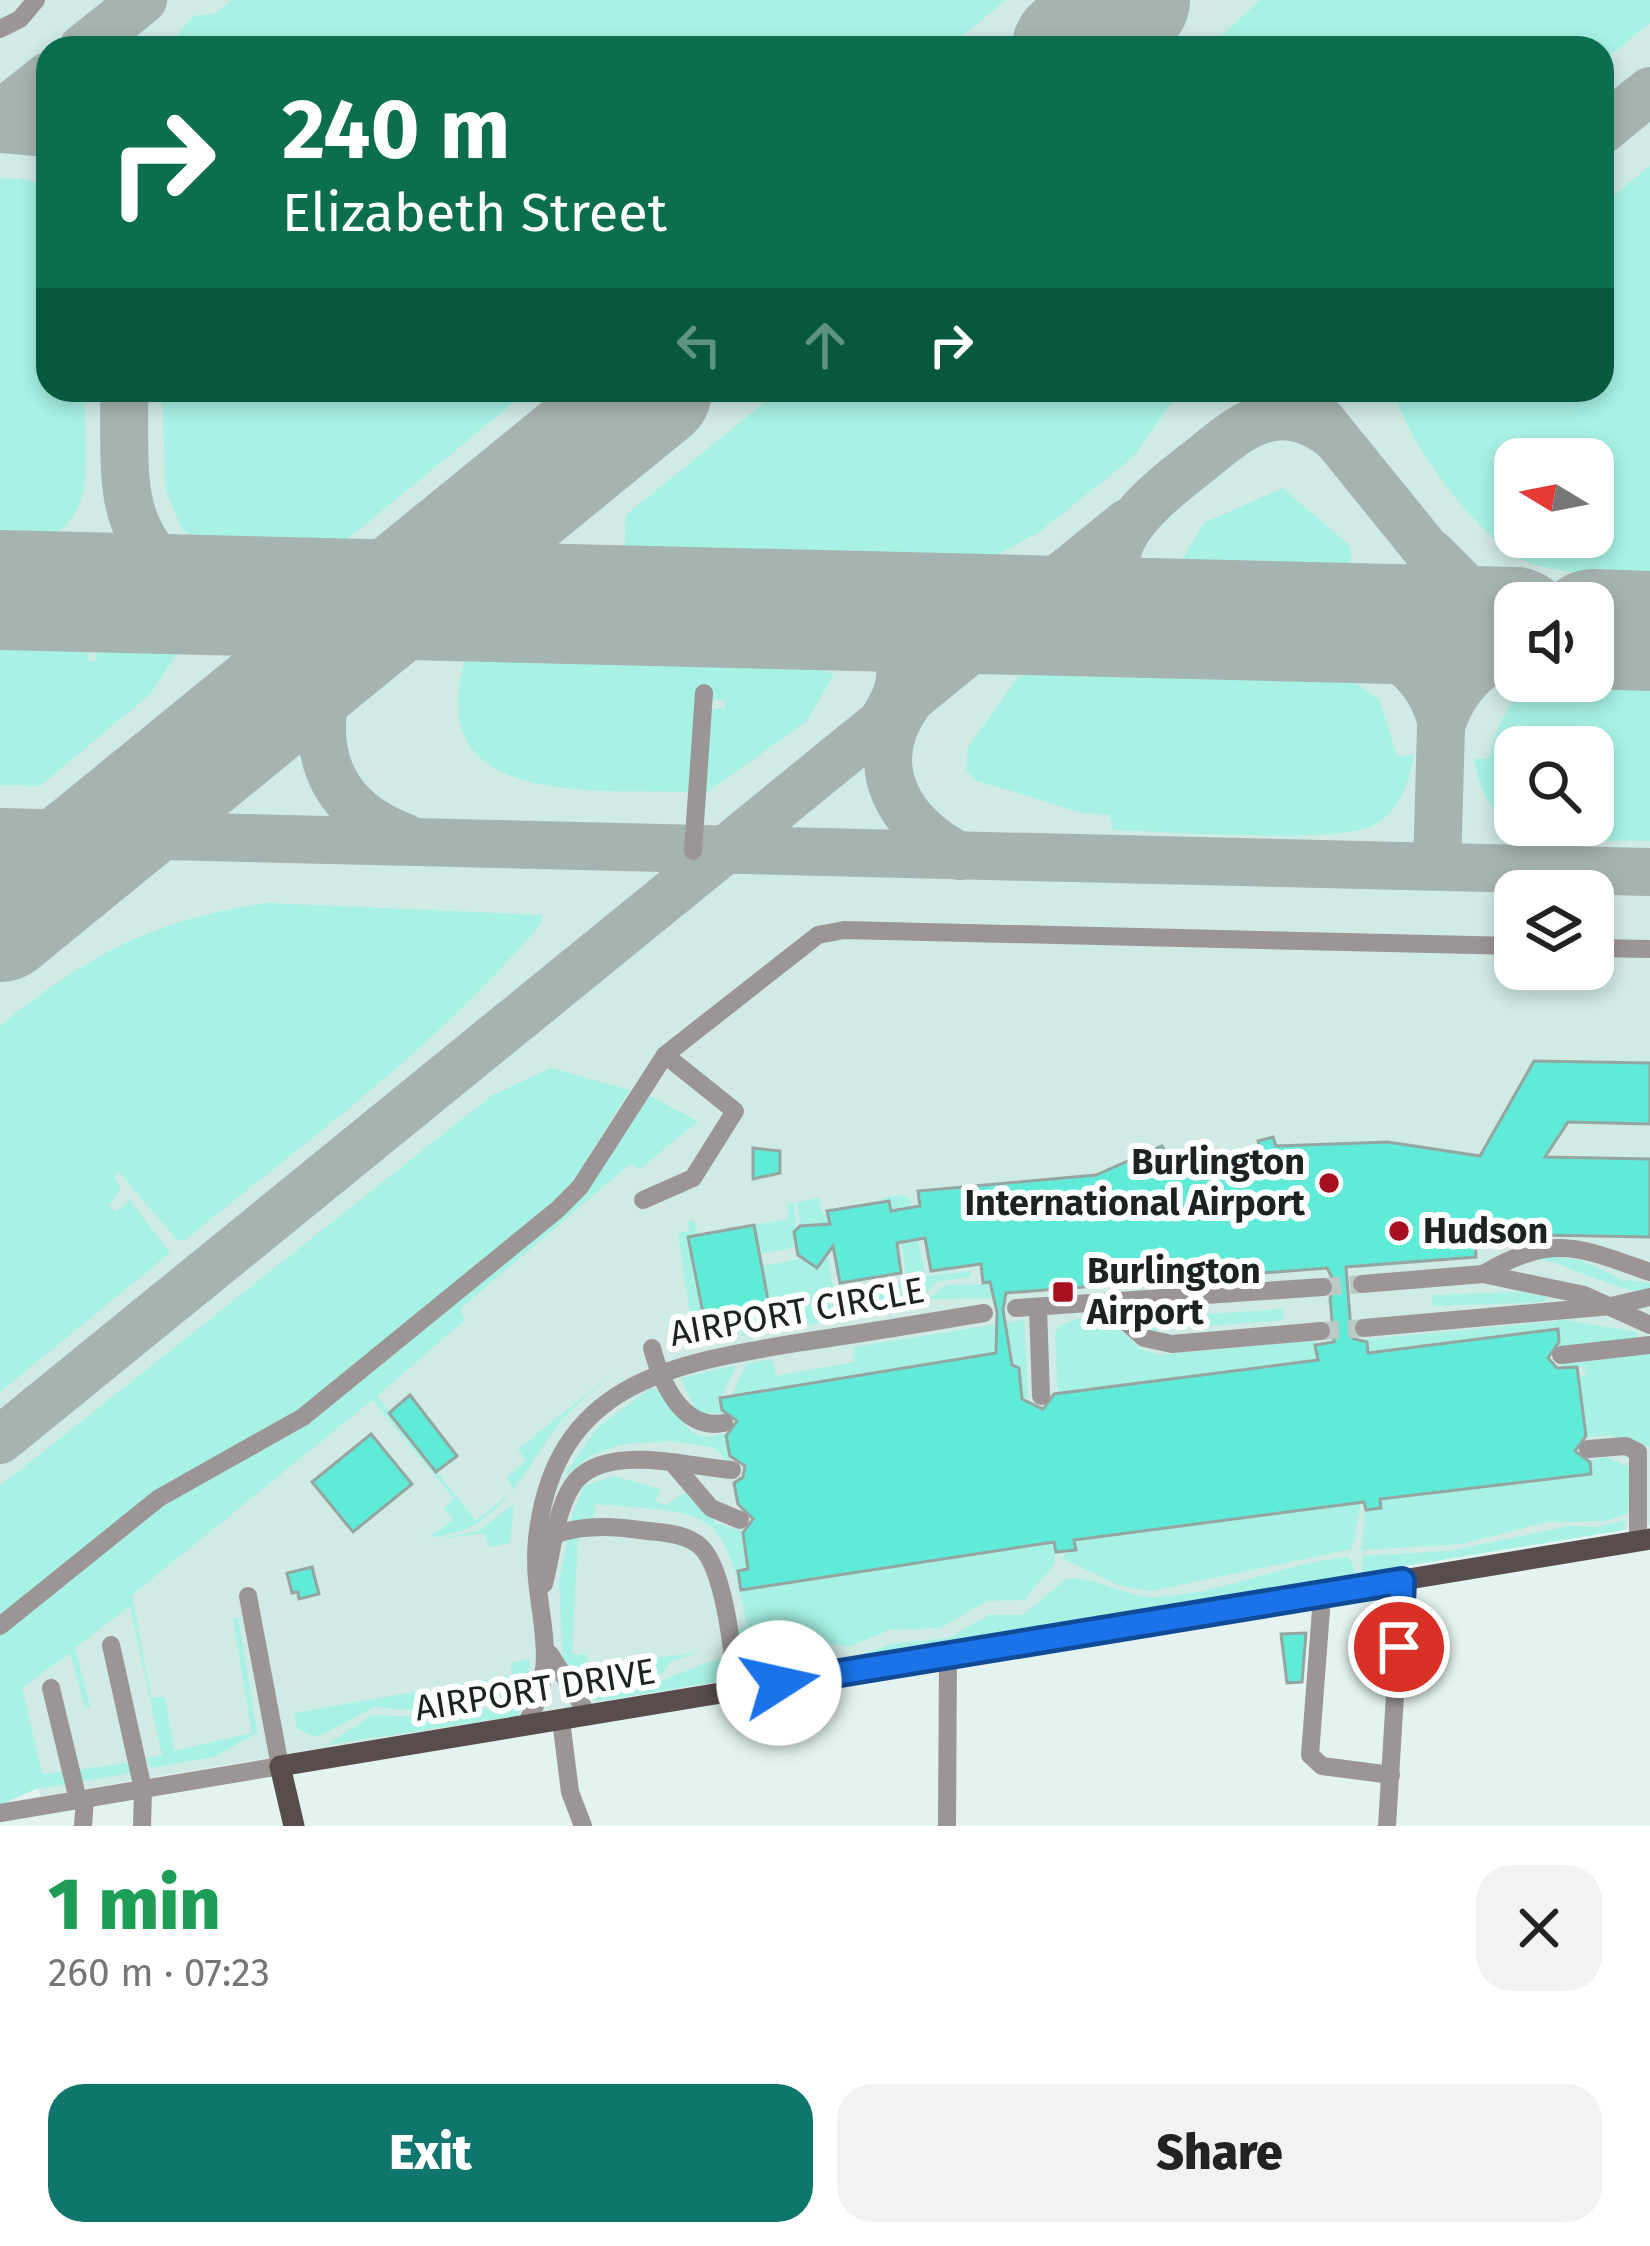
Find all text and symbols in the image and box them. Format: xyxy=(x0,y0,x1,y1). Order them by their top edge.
text: 240 m xyxy=(282,79,510,180)
icon: right xyxy=(84,84,240,240)
text: Elizabeth Street xyxy=(282,181,667,245)
icon: left xyxy=(666,312,732,378)
icon: ahead xyxy=(792,312,858,378)
icon: right xyxy=(918,312,984,378)
north arrow xyxy=(1494,438,1614,558)
map controls xyxy=(1494,438,1614,990)
button: sound xyxy=(1494,582,1614,702)
button: search xyxy=(1494,726,1614,846)
button: layers xyxy=(1494,870,1614,990)
place label: Burlington International Airport xyxy=(965,1140,1306,1225)
marker: Burlington International Airport xyxy=(1316,1170,1342,1196)
place label: Hudson xyxy=(1423,1209,1548,1253)
marker: Hudson xyxy=(1386,1218,1412,1244)
place label: Burlington Airport xyxy=(1086,1249,1261,1334)
street label: AIRPORT CIRCLE xyxy=(666,1268,928,1356)
marker: Burlington Airport xyxy=(1050,1279,1076,1305)
pin xyxy=(1348,1596,1450,1698)
icon: arrive xyxy=(1366,1614,1432,1680)
position arrow xyxy=(716,1620,842,1746)
street label: AIRPORT DRIVE xyxy=(412,1649,658,1731)
text: 1 min xyxy=(48,1862,221,1948)
button: close xyxy=(1476,1865,1602,1991)
text: 260 m · 07:23 xyxy=(48,1950,270,1996)
button: Exit xyxy=(48,2084,813,2222)
button: Share xyxy=(837,2084,1602,2222)

